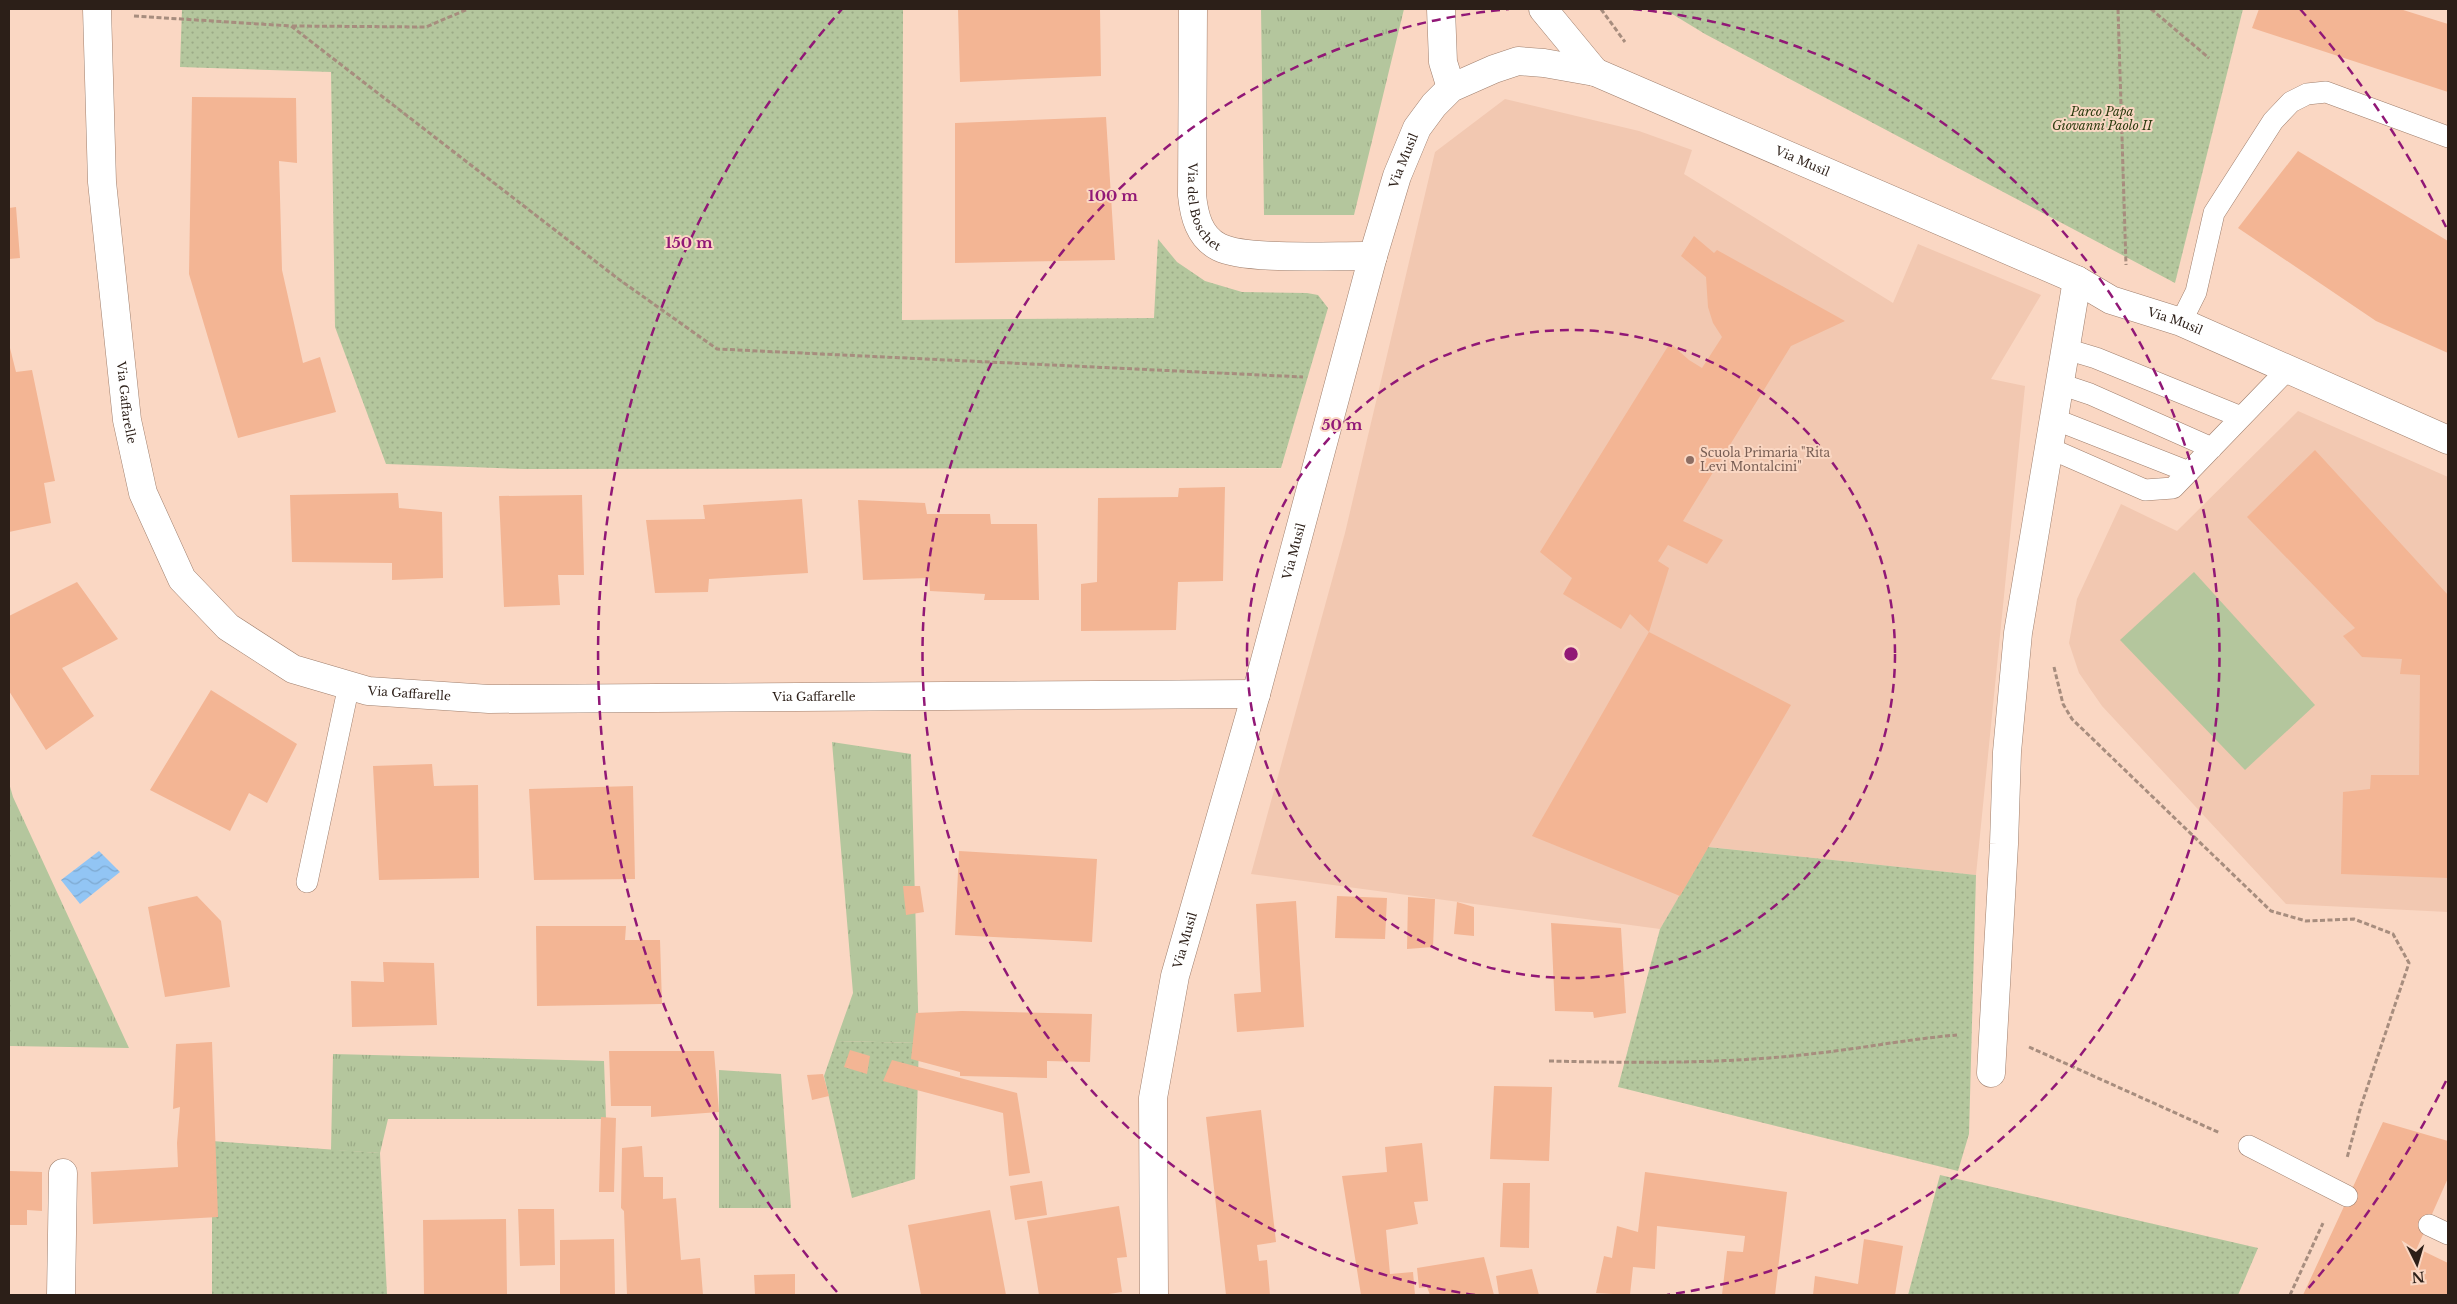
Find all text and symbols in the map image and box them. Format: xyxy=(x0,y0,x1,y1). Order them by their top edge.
park label: Parco Papa Giovanni Paolo II xyxy=(2052,104,2153,133)
street label: Via Musil xyxy=(1386,131,1421,191)
street label: Via Musil xyxy=(1772,142,1832,179)
street label: Via del Boschet xyxy=(1185,162,1224,254)
text: 100 m xyxy=(1088,186,1138,205)
text: 150 m xyxy=(665,233,713,252)
street label: Via Musil xyxy=(2145,304,2205,338)
street label: Via Gaffarelle xyxy=(114,360,140,445)
text: 50 m xyxy=(1322,415,1363,434)
place label: Scuola Primaria "Rita Levi Montalcini" xyxy=(1700,445,1831,474)
marker: Scuola Primaria "Rita Levi Montalcini" xyxy=(1684,454,1696,466)
street label: Via Musil xyxy=(1279,521,1308,582)
centre of rings xyxy=(1562,645,1580,663)
street label: Via Gaffarelle xyxy=(366,683,451,703)
street label: Via Gaffarelle xyxy=(772,689,856,704)
street label: Via Musil xyxy=(1169,910,1200,971)
north arrow xyxy=(2392,1239,2442,1289)
text: N xyxy=(2411,1267,2425,1286)

